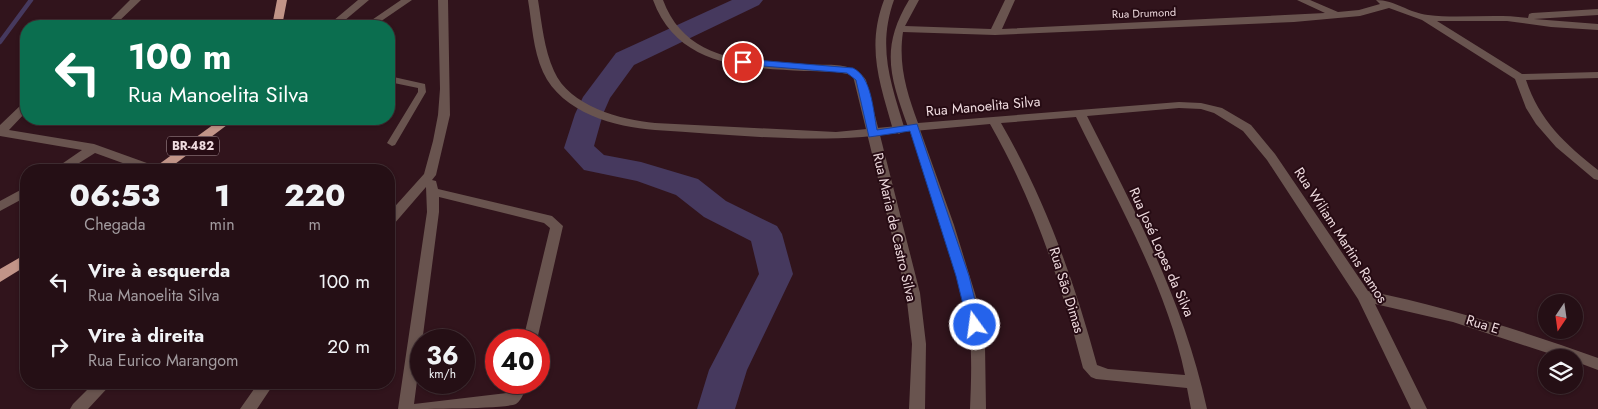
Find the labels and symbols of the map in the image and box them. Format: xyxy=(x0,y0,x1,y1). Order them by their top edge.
street label: Rua Drumond xyxy=(1112,4,1176,22)
pin xyxy=(722,41,764,83)
street label: Rua Manoelita Silva xyxy=(925,91,1041,121)
road number: BR-482 xyxy=(167,136,219,156)
street label: Rua Maria de Castro Silva xyxy=(868,151,922,303)
street label: Rua Wiliam Martins Ramos xyxy=(1290,163,1393,307)
street label: Rua José Lopes da Silva xyxy=(1124,184,1200,320)
street label: Rua São Dimas xyxy=(1044,245,1090,336)
north arrow xyxy=(1538,294,1582,339)
position arrow xyxy=(948,298,1000,350)
street label: Rua E xyxy=(1464,309,1502,339)
speed limit sign: 40 xyxy=(485,329,550,394)

